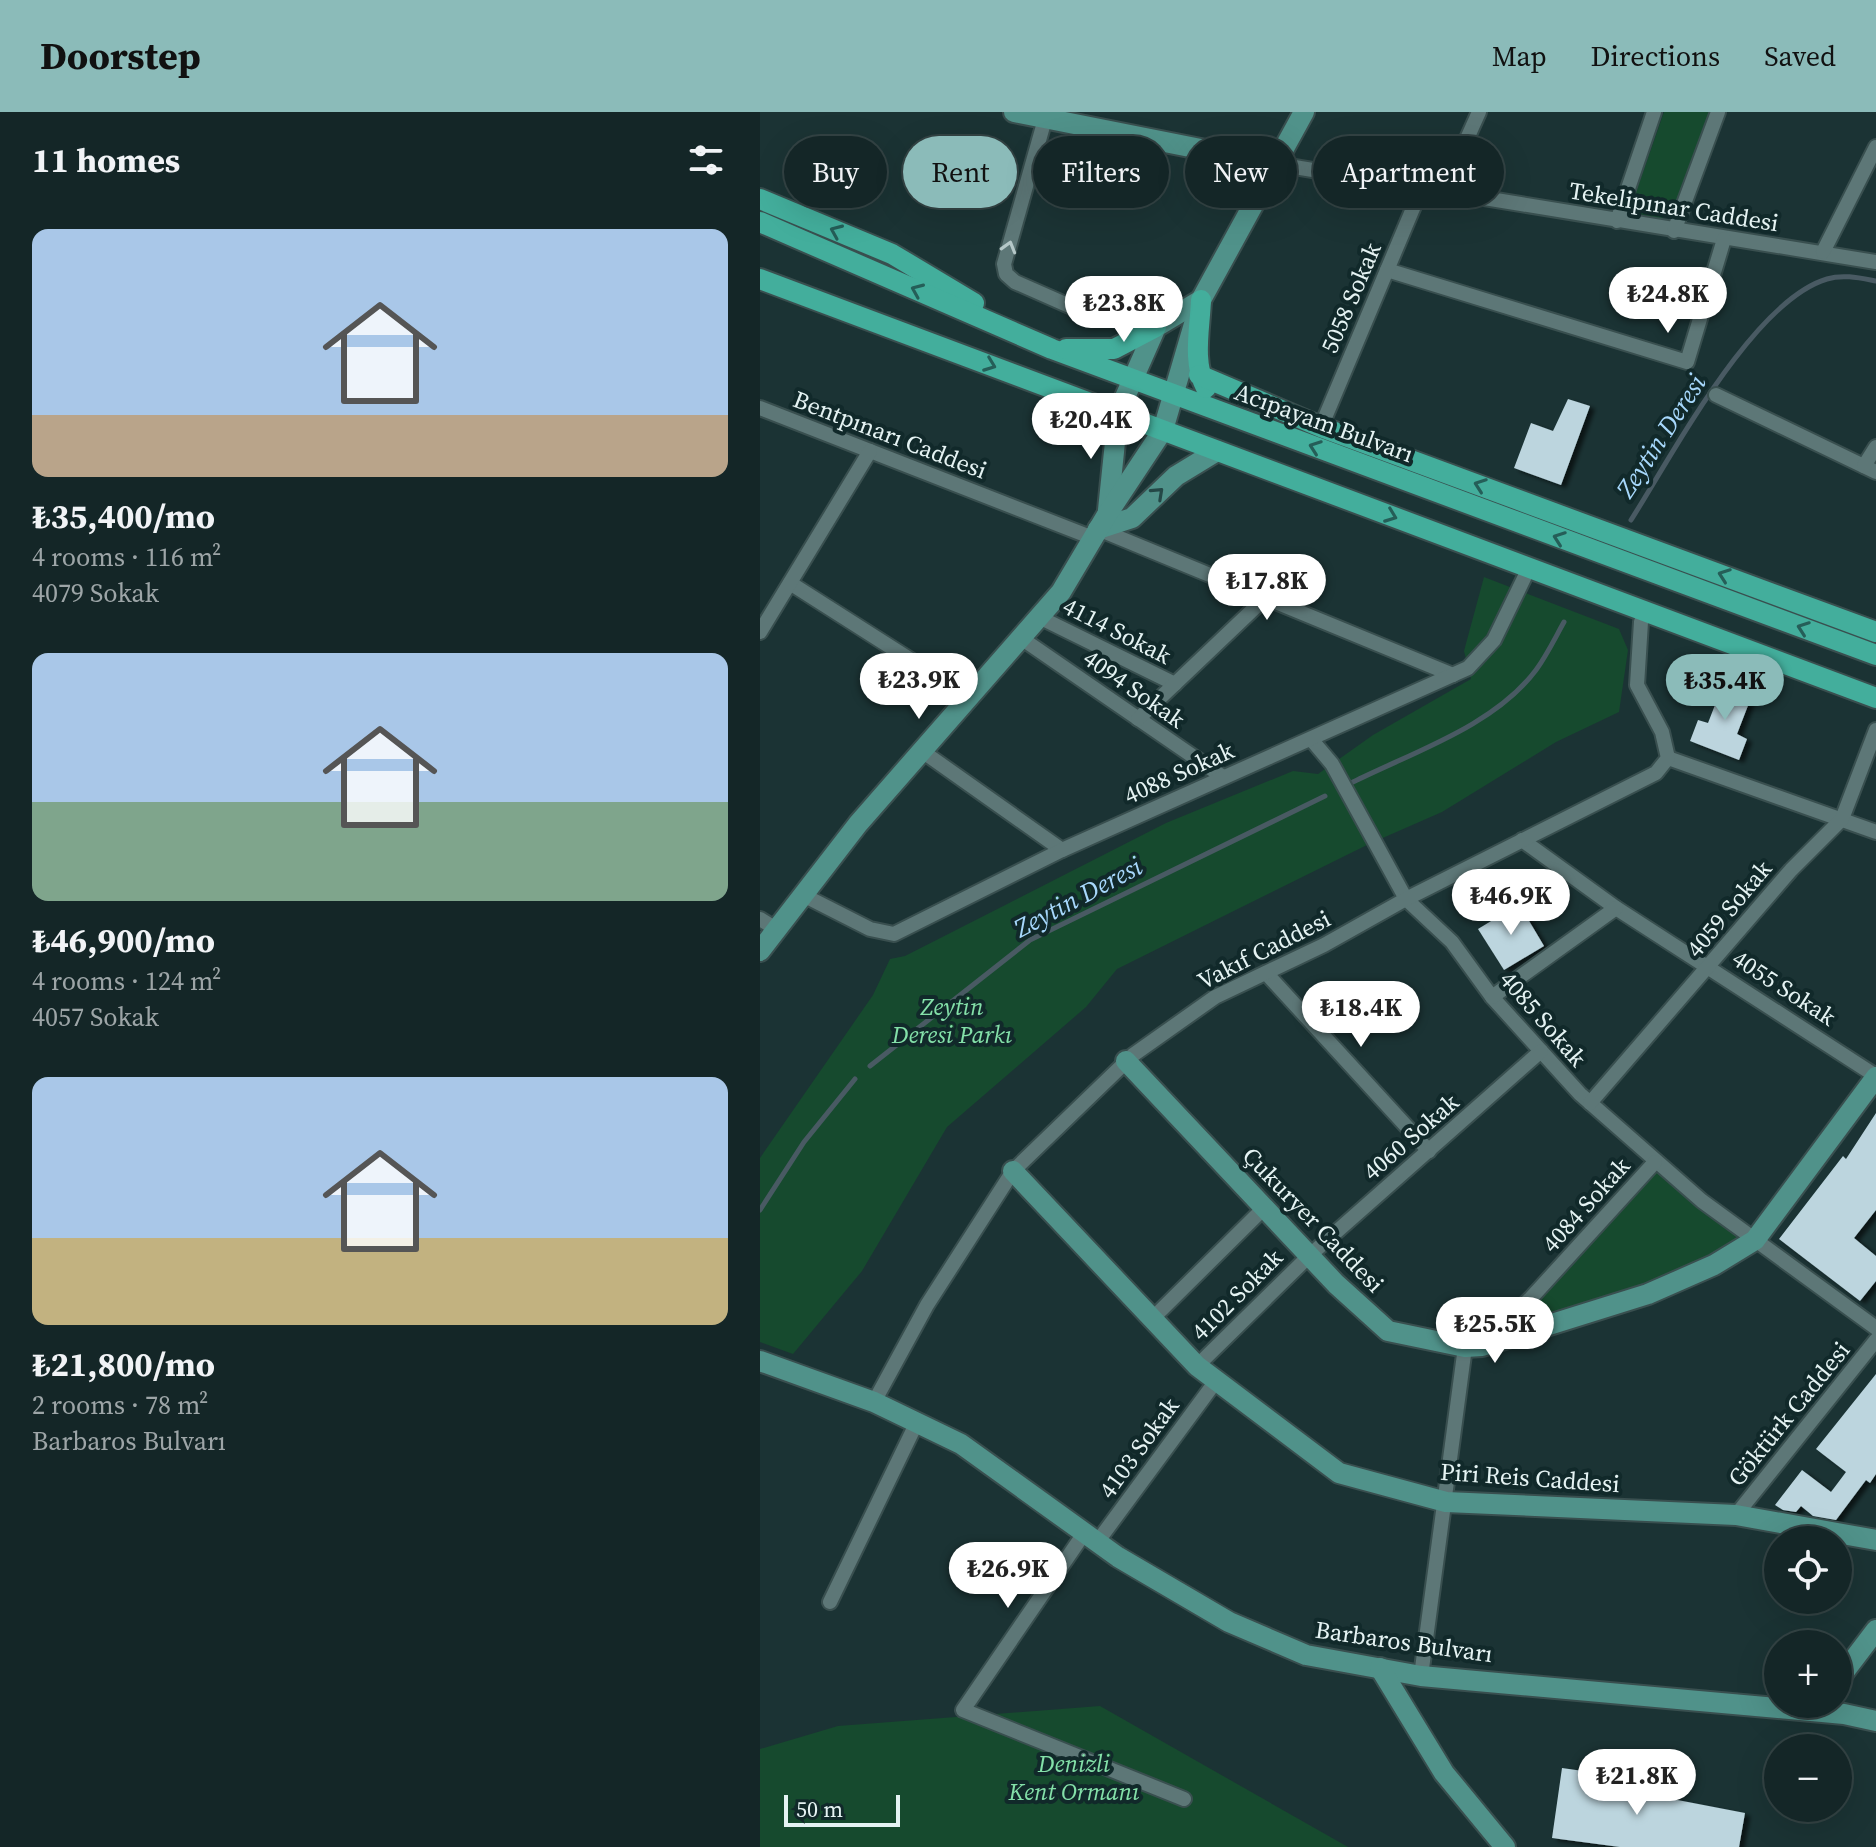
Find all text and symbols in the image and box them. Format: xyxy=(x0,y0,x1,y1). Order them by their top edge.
text: Doorstep xyxy=(40,30,201,82)
text: Map xyxy=(1492,37,1547,75)
text: Directions xyxy=(1591,37,1720,75)
text: Saved xyxy=(1764,37,1836,75)
chip: Buy xyxy=(784,136,887,208)
chip: Rent xyxy=(903,136,1017,208)
chip: Filters xyxy=(1033,136,1169,208)
chip: New xyxy=(1185,136,1297,208)
chip: Apartment xyxy=(1313,136,1504,208)
text: 11 homes xyxy=(32,137,180,183)
icon: filters xyxy=(684,138,728,182)
street label: Tekelipınar Caddesi xyxy=(1567,174,1781,239)
one-way arrow xyxy=(830,224,844,241)
street label: 5058 Sokak xyxy=(1312,237,1389,358)
one-way arrow xyxy=(1000,240,1016,254)
pin: ₺24.8K xyxy=(1603,267,1733,335)
text: ₺24.8K xyxy=(1627,275,1709,311)
pin: ₺23.8K xyxy=(1059,276,1189,344)
icon: home xyxy=(308,281,452,425)
one-way arrow xyxy=(911,284,925,300)
text: ₺23.8K xyxy=(1083,284,1165,320)
one-way arrow xyxy=(982,356,996,372)
water label: Zeytin Deresi xyxy=(1607,367,1714,506)
street label: Acıpayam Bulvarı xyxy=(1230,375,1418,470)
street label: Bentpınarı Caddesi xyxy=(789,382,992,487)
pin: ₺20.4K xyxy=(1026,393,1156,461)
text: ₺20.4K xyxy=(1050,401,1132,437)
one-way arrow xyxy=(1309,441,1323,457)
one-way arrow xyxy=(1474,479,1488,495)
one-way arrow xyxy=(1149,488,1164,502)
text: ₺35,400/mo xyxy=(32,493,215,539)
one-way arrow xyxy=(1383,506,1397,523)
one-way arrow xyxy=(1553,531,1567,547)
text: 4 rooms · 116 m² xyxy=(32,539,221,575)
pin: ₺17.8K xyxy=(1202,554,1332,622)
text: ₺17.8K xyxy=(1226,562,1308,598)
one-way arrow xyxy=(1718,569,1732,585)
text: 4079 Sokak xyxy=(32,575,159,611)
street label: 4114 Sokak xyxy=(1057,589,1178,672)
one-way arrow xyxy=(1797,621,1811,638)
street label: 4094 Sokak xyxy=(1077,641,1192,736)
pin: ₺23.9K xyxy=(854,653,984,721)
pin: ₺35.4K xyxy=(1660,654,1790,722)
text: ₺23.9K xyxy=(878,661,960,697)
text: ₺35.4K xyxy=(1684,662,1766,698)
icon: home xyxy=(308,705,452,849)
street label: 4088 Sokak xyxy=(1119,733,1240,811)
water label: Zeytin Deresi xyxy=(1007,848,1149,946)
street label: 4059 Sokak xyxy=(1678,852,1780,964)
pin: ₺46.9K xyxy=(1446,869,1576,937)
text: ₺46.9K xyxy=(1470,877,1552,913)
street label: Vakıf Caddesi xyxy=(1192,902,1336,997)
text: ₺46,900/mo xyxy=(32,917,215,963)
street label: 4055 Sokak xyxy=(1726,942,1843,1034)
text: 4 rooms · 124 m² xyxy=(32,963,221,999)
street label: 4085 Sokak xyxy=(1492,964,1595,1074)
pin: ₺18.4K xyxy=(1296,981,1426,1049)
text: ₺18.4K xyxy=(1320,989,1402,1025)
park label: Zeytin Deresi Parkı xyxy=(891,990,1013,1051)
text: 4057 Sokak xyxy=(32,999,159,1035)
street label: 4060 Sokak xyxy=(1356,1085,1466,1188)
icon: home xyxy=(308,1129,452,1273)
street label: Çukuryer Caddesi xyxy=(1235,1140,1391,1300)
street label: 4084 Sokak xyxy=(1534,1149,1638,1259)
street label: 4102 Sokak xyxy=(1184,1241,1290,1348)
pin: ₺25.5K xyxy=(1430,1297,1560,1365)
text: ₺25.5K xyxy=(1454,1305,1536,1341)
street label: Göktürk Caddesi xyxy=(1720,1334,1857,1493)
text: ₺21,800/mo xyxy=(32,1341,215,1387)
text: 2 rooms · 78 m² xyxy=(32,1387,208,1423)
street label: 4103 Sokak xyxy=(1091,1390,1187,1505)
text: Barbaros Bulvarı xyxy=(32,1423,226,1459)
street label: Piri Reis Caddesi xyxy=(1439,1455,1621,1500)
map controls xyxy=(1764,1526,1852,1822)
button: locate xyxy=(1764,1526,1852,1614)
pin: ₺26.9K xyxy=(943,1542,1073,1610)
text: ₺26.9K xyxy=(967,1550,1049,1586)
street label: Barbaros Bulvarı xyxy=(1313,1613,1495,1670)
button: + xyxy=(1764,1630,1852,1718)
button: − xyxy=(1764,1734,1852,1822)
park label: Denizli Kent Ormanı xyxy=(1008,1747,1140,1808)
pin: ₺21.8K xyxy=(1572,1749,1702,1817)
text: ₺21.8K xyxy=(1596,1757,1678,1793)
scale bar xyxy=(784,1791,900,1827)
text: 50 m xyxy=(796,1794,843,1824)

